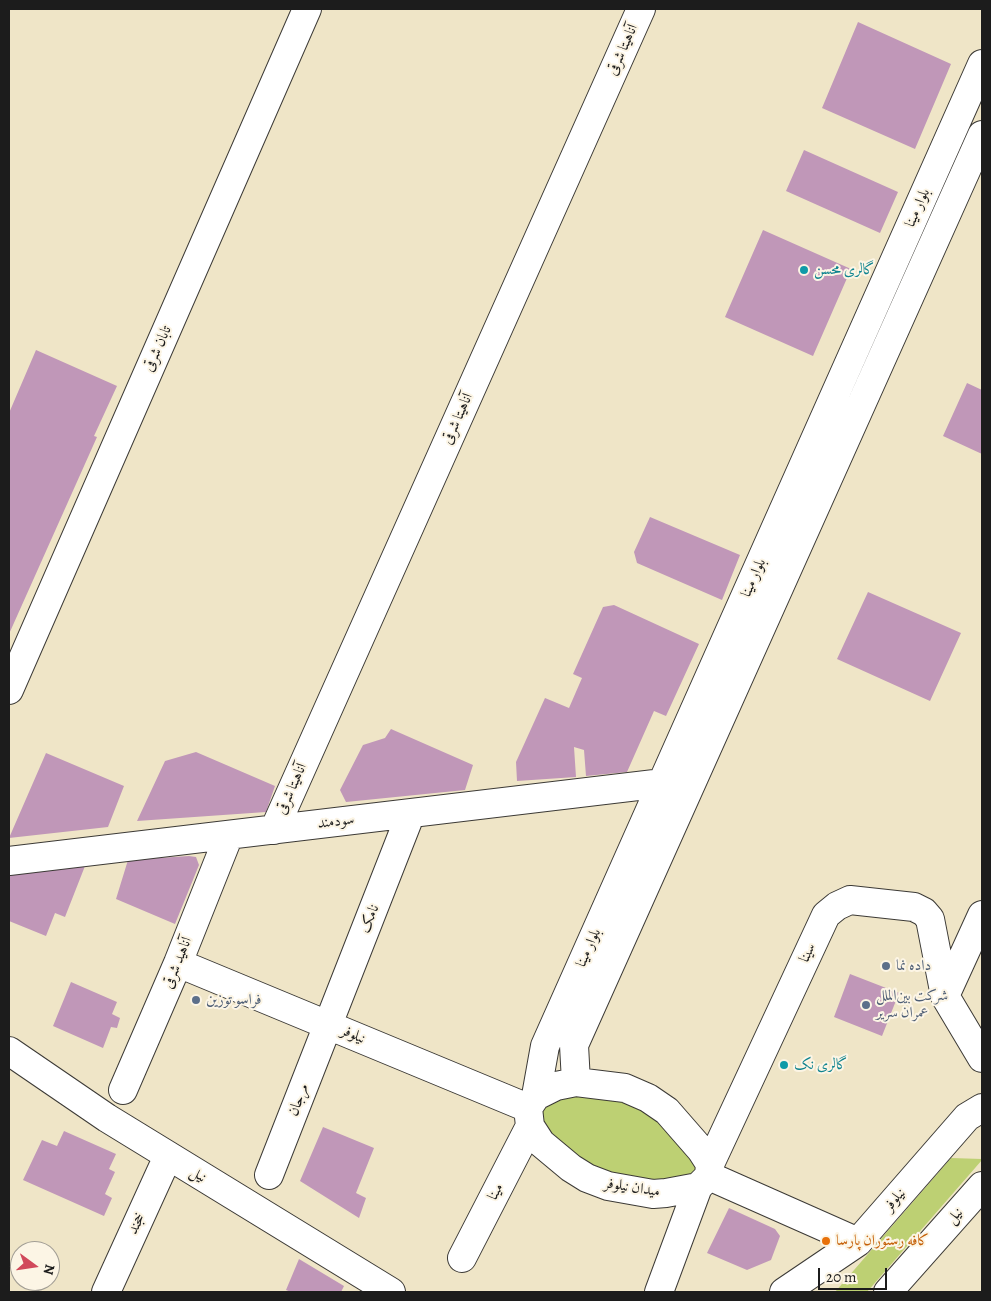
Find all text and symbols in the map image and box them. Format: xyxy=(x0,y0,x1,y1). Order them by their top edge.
street label: آناهیتا شرقی xyxy=(604,22,642,78)
street label: بلوار مینا xyxy=(902,186,934,230)
place label: گالری محسن xyxy=(814,261,874,279)
marker: گالری محسن xyxy=(798,264,810,276)
street label: تابان شرقی xyxy=(140,323,176,375)
street label: آناهیتا شرقی xyxy=(439,391,477,447)
street label: بلوار مینا xyxy=(738,556,770,600)
street label: آناهیتا شرقی xyxy=(273,761,311,817)
street label: سودمند xyxy=(317,811,355,833)
street label: نامک xyxy=(356,902,384,936)
street label: بلوار مینا xyxy=(573,926,605,970)
street label: آناهید شرقی xyxy=(160,935,196,991)
street label: سینا xyxy=(796,940,820,966)
place label: داده نما xyxy=(896,957,931,975)
marker: داده نما xyxy=(880,960,892,972)
place label: شرکت بین‌الملل عمران سریر xyxy=(876,987,948,1022)
place label: فراسو توزین xyxy=(206,991,261,1009)
marker: فراسو توزین xyxy=(190,994,202,1006)
marker: شرکت بین‌الملل عمران سریر xyxy=(860,999,872,1011)
street label: نیلوفر xyxy=(338,1022,368,1048)
place label: گالری نک xyxy=(794,1056,847,1074)
marker: گالری نک xyxy=(778,1059,790,1071)
street label: مرجان xyxy=(285,1081,313,1119)
street label: نیل xyxy=(186,1163,210,1187)
street label: میدان نیلوفر xyxy=(603,1175,661,1201)
street label: مینا xyxy=(484,1181,508,1203)
street label: نیلوفر xyxy=(880,1185,910,1215)
street label: نیل xyxy=(943,1204,967,1228)
street label: خجند xyxy=(124,1211,150,1237)
place label: کافه رستوران پارسا xyxy=(836,1232,929,1250)
marker: کافه رستوران پارسا xyxy=(820,1235,832,1247)
north arrow xyxy=(10,1241,60,1291)
scale bar xyxy=(821,1258,890,1290)
text: N xyxy=(39,1262,60,1277)
text: 20 m xyxy=(826,1267,857,1287)

